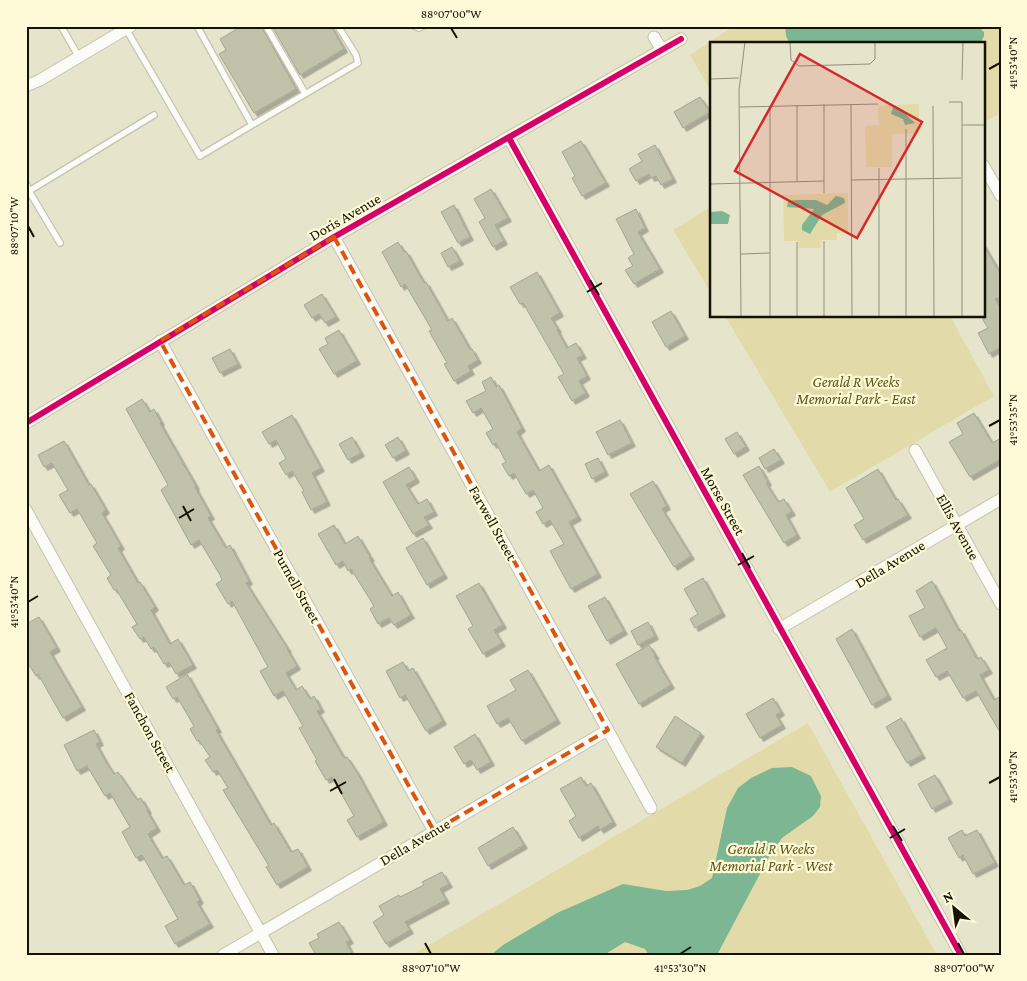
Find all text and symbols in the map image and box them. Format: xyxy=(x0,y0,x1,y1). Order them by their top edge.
text: 88°07'00"W xyxy=(421,7,481,21)
text: 41°53'40"N xyxy=(1006,37,1020,89)
inset map xyxy=(710,42,984,318)
street label: Doris Avenue xyxy=(307,190,384,244)
text: 88°07'10"W xyxy=(7,197,21,255)
park label: Gerald R Weeks Memorial Park - East xyxy=(795,374,916,407)
text: 41°53'35"N xyxy=(1006,394,1020,446)
street label: Morse Street xyxy=(698,464,749,539)
street label: Farwell Street xyxy=(466,483,521,564)
street label: Ellis Avenue xyxy=(933,491,983,563)
street label: Della Avenue xyxy=(852,537,928,591)
street label: Purnell Street xyxy=(270,547,324,626)
text: 41°53'40"N xyxy=(7,576,21,628)
street label: Fanchon Street xyxy=(121,689,179,776)
text: 41°53'30"N xyxy=(1006,751,1020,803)
street label: Della Avenue xyxy=(377,815,453,869)
park label: Gerald R Weeks Memorial Park - West xyxy=(708,841,833,874)
north arrow xyxy=(930,884,980,934)
text: N xyxy=(940,887,956,906)
text: 88°07'10"W xyxy=(402,961,460,975)
text: 41°53'30"N xyxy=(654,961,706,975)
text: 88°07'00"W xyxy=(934,961,994,975)

